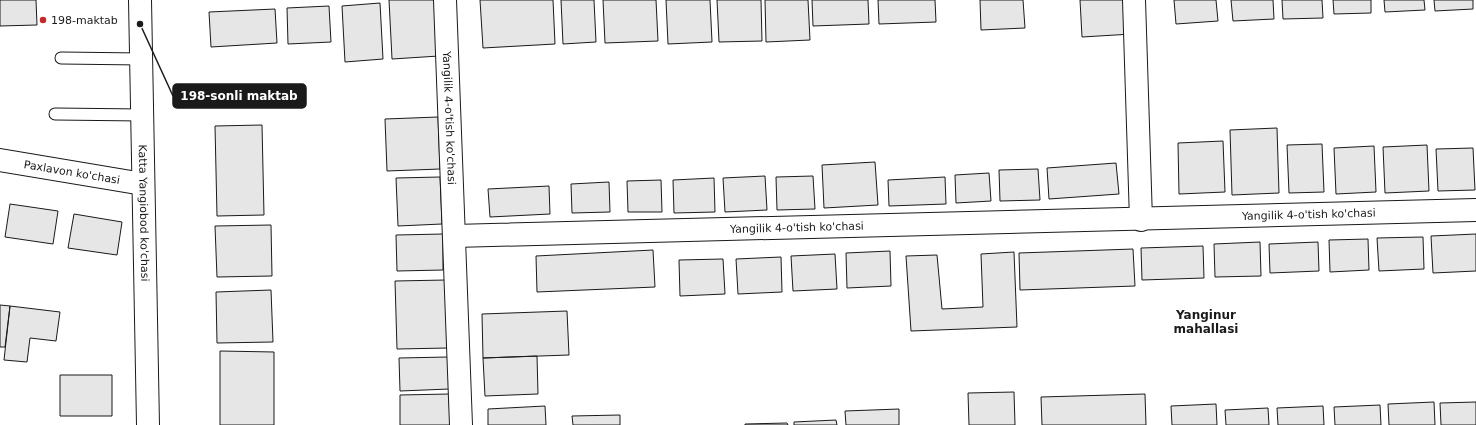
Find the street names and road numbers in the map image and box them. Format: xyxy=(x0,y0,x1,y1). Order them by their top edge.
street label: Yangilik 4-o'tish ko'chasi xyxy=(440,50,458,185)
street label: Katta Yangiobod ko'chasi xyxy=(136,144,151,282)
street label: Paxlavon ko'chasi xyxy=(23,158,121,187)
street label: Yangilik 4-o'tish ko'chasi xyxy=(1241,207,1376,223)
street label: Yangilik 4-o'tish ko'chasi xyxy=(729,220,864,236)

